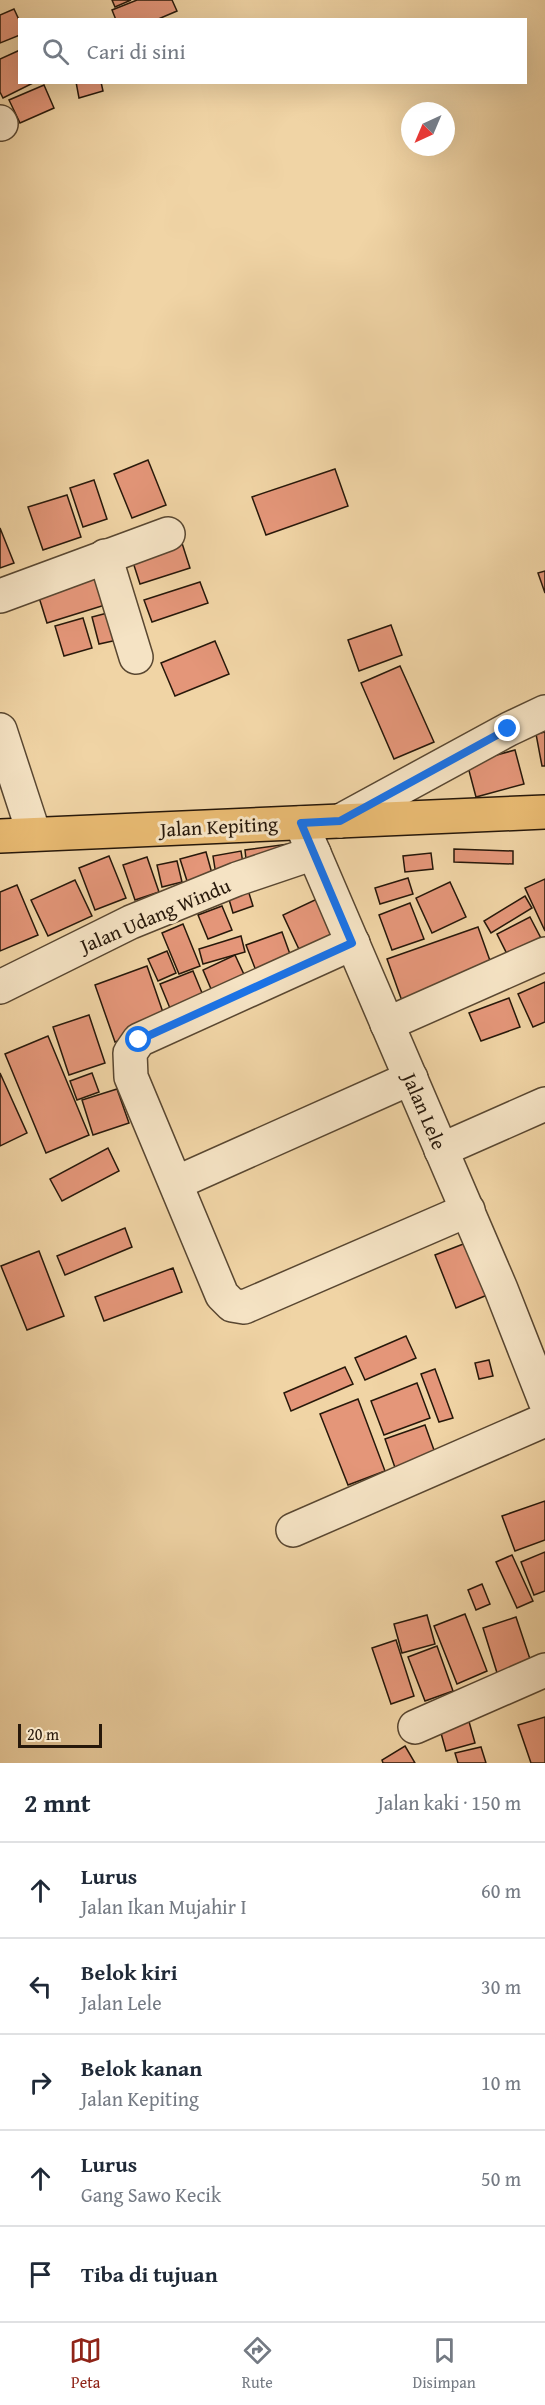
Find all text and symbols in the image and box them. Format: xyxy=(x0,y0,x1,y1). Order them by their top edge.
search box xyxy=(18,18,527,84)
icon: search xyxy=(39,35,72,68)
text: Cari di sini xyxy=(87,35,186,67)
north arrow xyxy=(401,102,455,156)
route end xyxy=(494,715,520,741)
street label: Jalan Kepiting xyxy=(156,808,279,844)
street label: Jalan Udang Windu xyxy=(73,870,235,961)
route start xyxy=(125,1026,151,1052)
street label: Jalan Lele xyxy=(395,1065,454,1154)
scale bar xyxy=(18,1721,102,1748)
text: 20 m xyxy=(27,1722,59,1746)
text: 2 mnt xyxy=(24,1783,91,1822)
text: Jalan kaki · 150 m xyxy=(377,1788,521,1817)
text: Lurus xyxy=(81,1860,137,1892)
icon: ahead xyxy=(24,1874,57,1907)
text: 60 m xyxy=(481,1876,521,1905)
text: Jalan Ikan Mujahir I xyxy=(81,1892,247,1921)
text: Belok kiri xyxy=(81,1956,178,1988)
icon: left xyxy=(24,1970,57,2003)
text: 30 m xyxy=(481,1972,521,2001)
text: Jalan Lele xyxy=(81,1988,162,2017)
text: Belok kanan xyxy=(81,2052,202,2084)
icon: right xyxy=(24,2066,57,2099)
text: 10 m xyxy=(481,2068,521,2097)
text: Jalan Kepiting xyxy=(81,2084,199,2113)
text: Lurus xyxy=(81,2148,137,2180)
icon: ahead xyxy=(24,2162,57,2195)
text: 50 m xyxy=(481,2164,521,2193)
text: Gang Sawo Kecik xyxy=(81,2180,221,2209)
icon: arrive xyxy=(24,2258,57,2291)
text: Tiba di tujuan xyxy=(81,2258,218,2290)
tab: Peta xyxy=(69,2334,102,2394)
tab: Rute xyxy=(241,2334,274,2394)
tab: Disimpan xyxy=(412,2334,476,2394)

